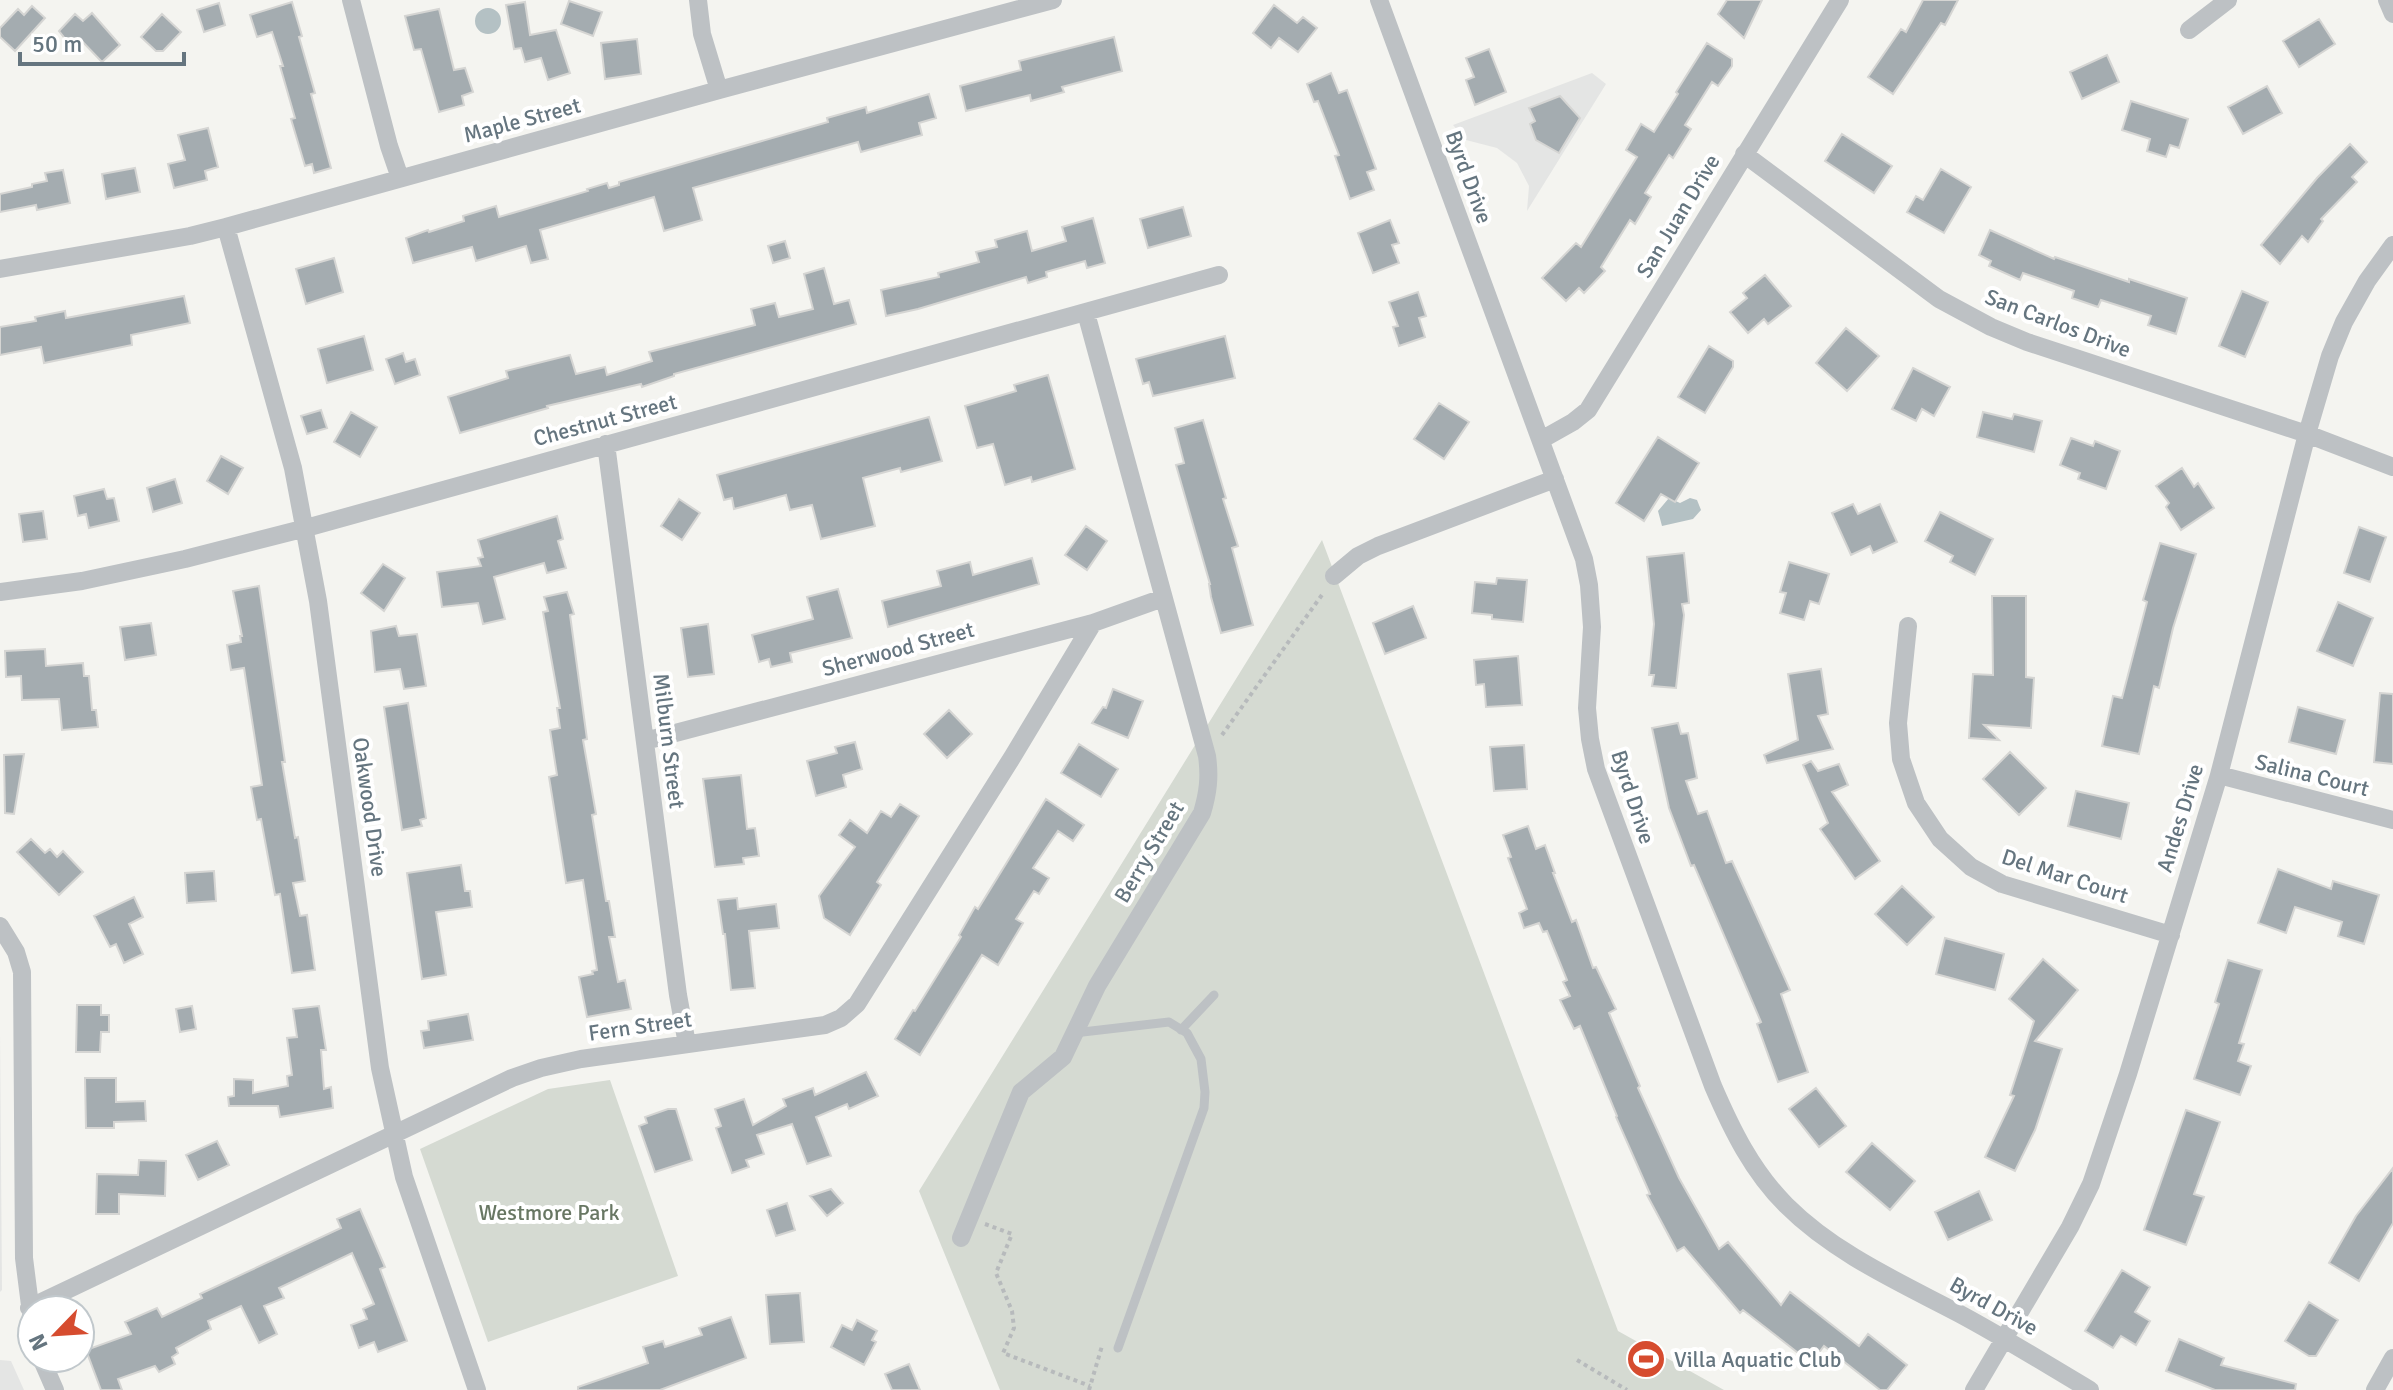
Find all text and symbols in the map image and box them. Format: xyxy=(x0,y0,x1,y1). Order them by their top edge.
scale bar xyxy=(20,16,184,66)
text: 50 m xyxy=(32,29,82,59)
street label: Maple Street xyxy=(461,91,584,149)
street label: Byrd Drive xyxy=(1440,127,1498,227)
street label: San Juan Drive xyxy=(1631,149,1725,283)
street label: San Carlos Drive xyxy=(1981,283,2135,363)
street label: Chestnut Street xyxy=(530,388,680,452)
street label: Sherwood Street xyxy=(819,616,977,682)
street label: Milburn Street xyxy=(647,672,691,810)
street label: Oakwood Drive xyxy=(347,736,393,878)
street label: Byrd Drive xyxy=(1605,747,1661,847)
street label: Salina Court xyxy=(2252,748,2372,802)
street label: Andes Drive xyxy=(2151,761,2209,875)
street label: Berry Street xyxy=(1108,796,1190,908)
street label: Del Mar Court xyxy=(1998,843,2132,909)
street label: Fern Street xyxy=(587,1005,694,1047)
park label: Westmore Park xyxy=(479,1199,619,1226)
street label: Byrd Drive xyxy=(1945,1271,2043,1341)
north arrow xyxy=(16,1294,96,1374)
text: N xyxy=(23,1330,54,1355)
sports icon: Villa Aquatic Club xyxy=(1625,1338,1667,1380)
place label: Villa Aquatic Club xyxy=(1674,1346,1841,1373)

